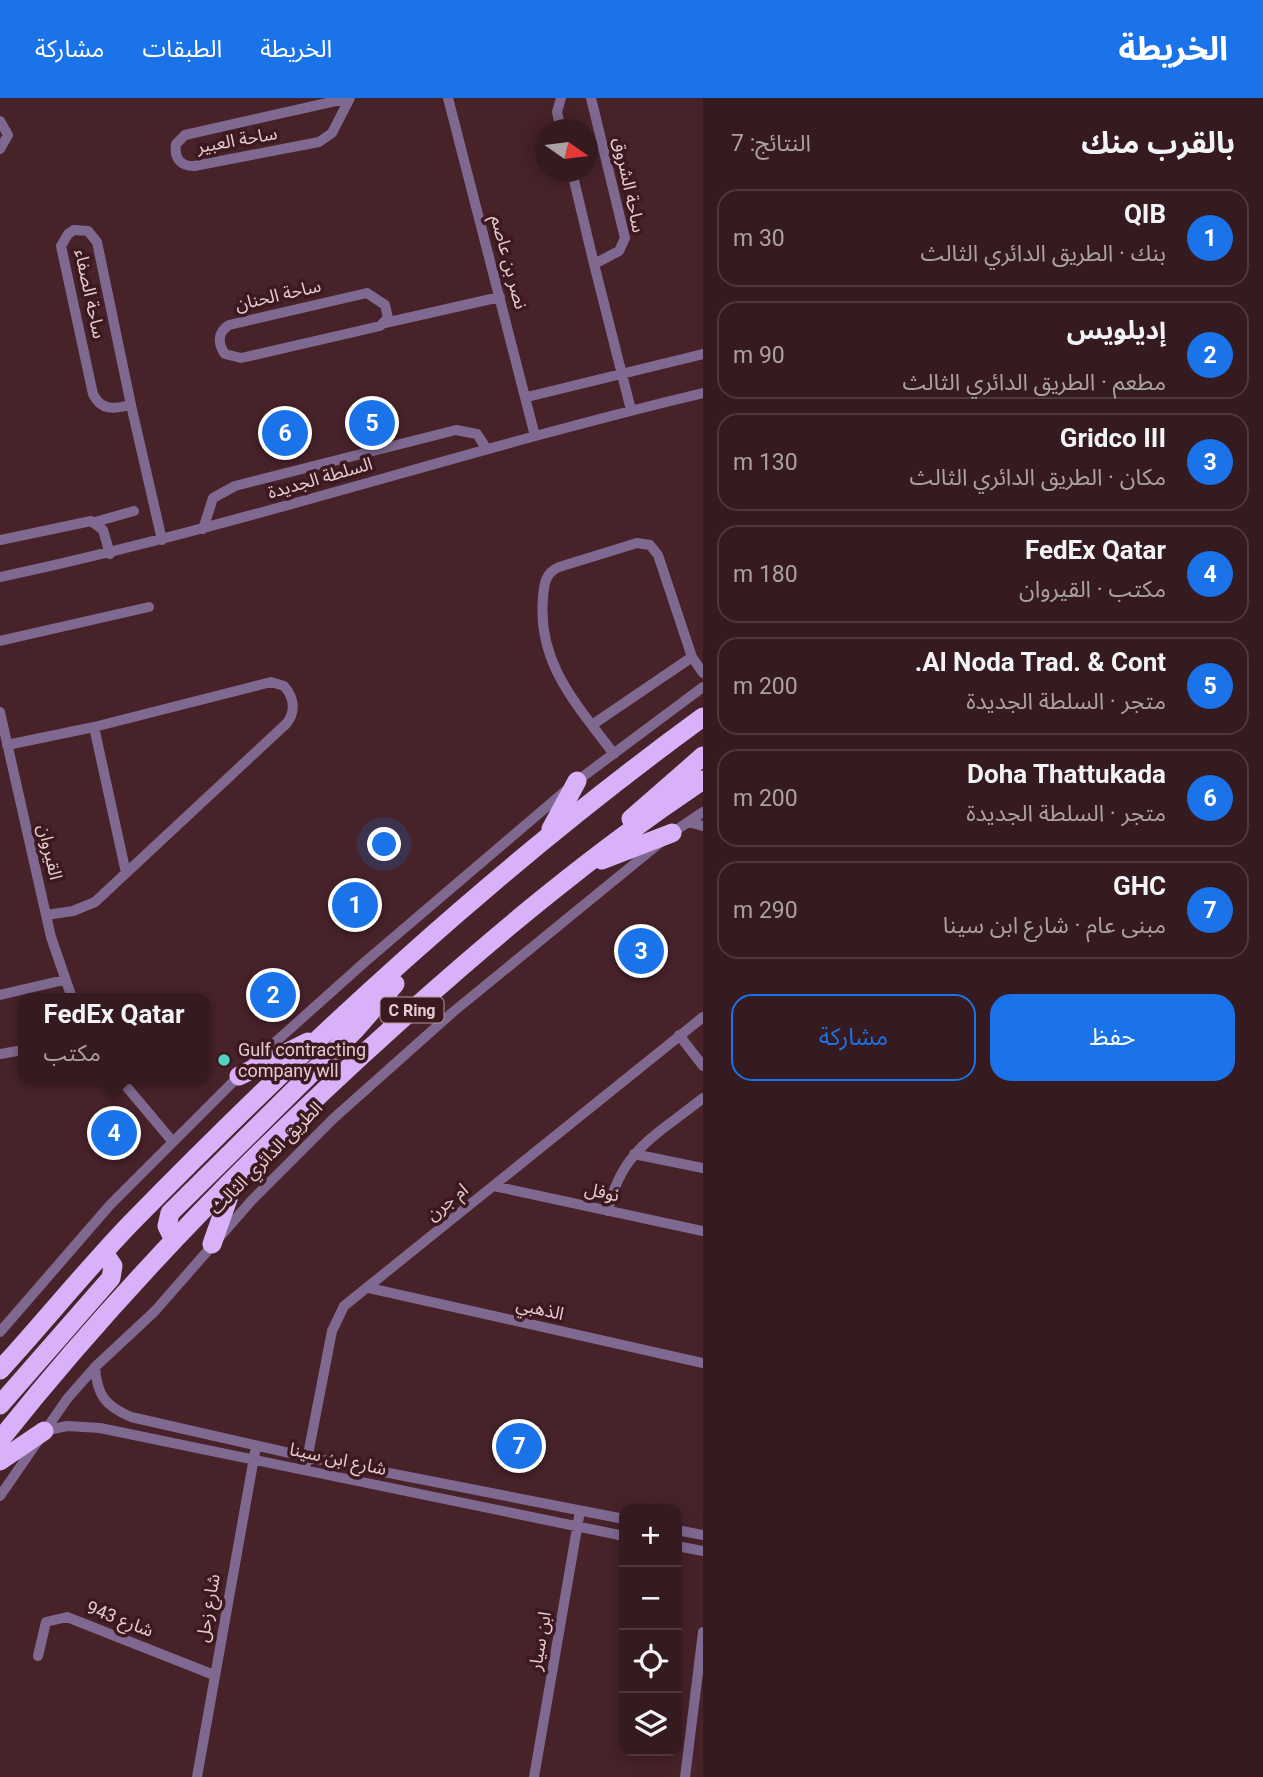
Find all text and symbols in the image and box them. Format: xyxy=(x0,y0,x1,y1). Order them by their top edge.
text: الخريطة xyxy=(1118,29,1228,68)
text: مشاركة xyxy=(35,35,104,63)
text: الطبقات xyxy=(142,35,222,63)
text: الخريطة xyxy=(260,35,332,63)
north arrow xyxy=(535,119,598,182)
street label: ساحة العبير xyxy=(194,122,279,158)
text: بالقرب منك xyxy=(1081,125,1235,160)
text: النتائج: 7 xyxy=(731,130,811,157)
street label: ساحة الشروق xyxy=(608,135,650,235)
text: QIB xyxy=(1124,199,1166,229)
street label: نصر بن عاصم xyxy=(484,212,532,312)
text: 30 m xyxy=(733,225,785,252)
text: 1 xyxy=(1203,225,1217,252)
text: بنك · الطريق الدائري الثالث xyxy=(920,240,1166,267)
street label: ساحة الصفاء xyxy=(71,247,110,340)
street label: ساحة الحنان xyxy=(233,274,323,316)
text: إديلويس xyxy=(1067,315,1166,345)
text: 90 m xyxy=(733,342,785,369)
text: 2 xyxy=(1203,342,1217,369)
text: مطعم · الطريق الدائري الثالث xyxy=(902,369,1166,396)
pin: 5 xyxy=(349,397,395,449)
pin: 6 xyxy=(262,407,308,459)
text: Gridco III xyxy=(1060,423,1166,453)
text: 130 m xyxy=(733,449,798,476)
text: 3 xyxy=(1203,449,1217,476)
street label: السلطة الجديدة xyxy=(265,453,375,502)
text: مكان · الطريق الدائري الثالث xyxy=(910,464,1166,491)
text: FedEx Qatar xyxy=(1025,535,1166,565)
text: 180 m xyxy=(733,561,798,588)
text: 4 xyxy=(1203,561,1217,588)
text: مكتب · القيروان xyxy=(1019,576,1166,603)
text: Al Noda Trad. & Cont. xyxy=(915,647,1166,677)
text: 200 m xyxy=(733,673,798,700)
text: 5 xyxy=(1203,673,1217,700)
text: متجر · السلطة الجديدة xyxy=(966,688,1166,715)
text: Doha Thattukada xyxy=(967,759,1166,789)
text: 200 m xyxy=(733,785,798,812)
text: 6 xyxy=(1203,785,1217,812)
text: متجر · السلطة الجديدة xyxy=(966,800,1166,827)
street label: القيروان xyxy=(33,822,67,882)
your location xyxy=(367,827,401,861)
text: GHC xyxy=(1113,871,1166,901)
pin: 1 xyxy=(332,879,378,931)
text: 290 m xyxy=(733,897,798,924)
text: 7 xyxy=(1203,897,1217,924)
text: مبنى عام · شارع ابن سينا xyxy=(943,912,1166,939)
pin: 3 xyxy=(618,925,664,977)
pin: 2 xyxy=(250,969,296,1021)
popup xyxy=(18,993,210,1084)
button: مشاركة xyxy=(731,994,976,1081)
button: حفظ xyxy=(990,994,1235,1081)
road number: C Ring xyxy=(380,998,444,1022)
text: FedEx Qatar xyxy=(43,999,185,1029)
place label: Gulf contracting company wll xyxy=(238,1039,366,1081)
text: مكتب xyxy=(43,1040,101,1067)
marker: Gulf contracting company wll xyxy=(216,1052,232,1068)
street label: الطريق الدائري الثالث xyxy=(205,1097,329,1221)
pin: 4 xyxy=(91,1107,137,1159)
street label: ام جرن xyxy=(422,1178,474,1228)
street label: نوفل xyxy=(583,1178,621,1206)
street label: الذهبي xyxy=(514,1293,566,1327)
pin: 7 xyxy=(496,1420,542,1472)
street label: شارع ابن سينا xyxy=(287,1438,388,1483)
map controls xyxy=(619,1504,682,1756)
button: + xyxy=(619,1504,682,1567)
button: − xyxy=(619,1567,682,1630)
street label: شارع زحل xyxy=(191,1572,228,1644)
street label: شارع 943 xyxy=(82,1596,157,1645)
street label: ابن سيار xyxy=(524,1610,556,1673)
button: locate xyxy=(619,1630,682,1693)
button: layers xyxy=(619,1693,682,1756)

